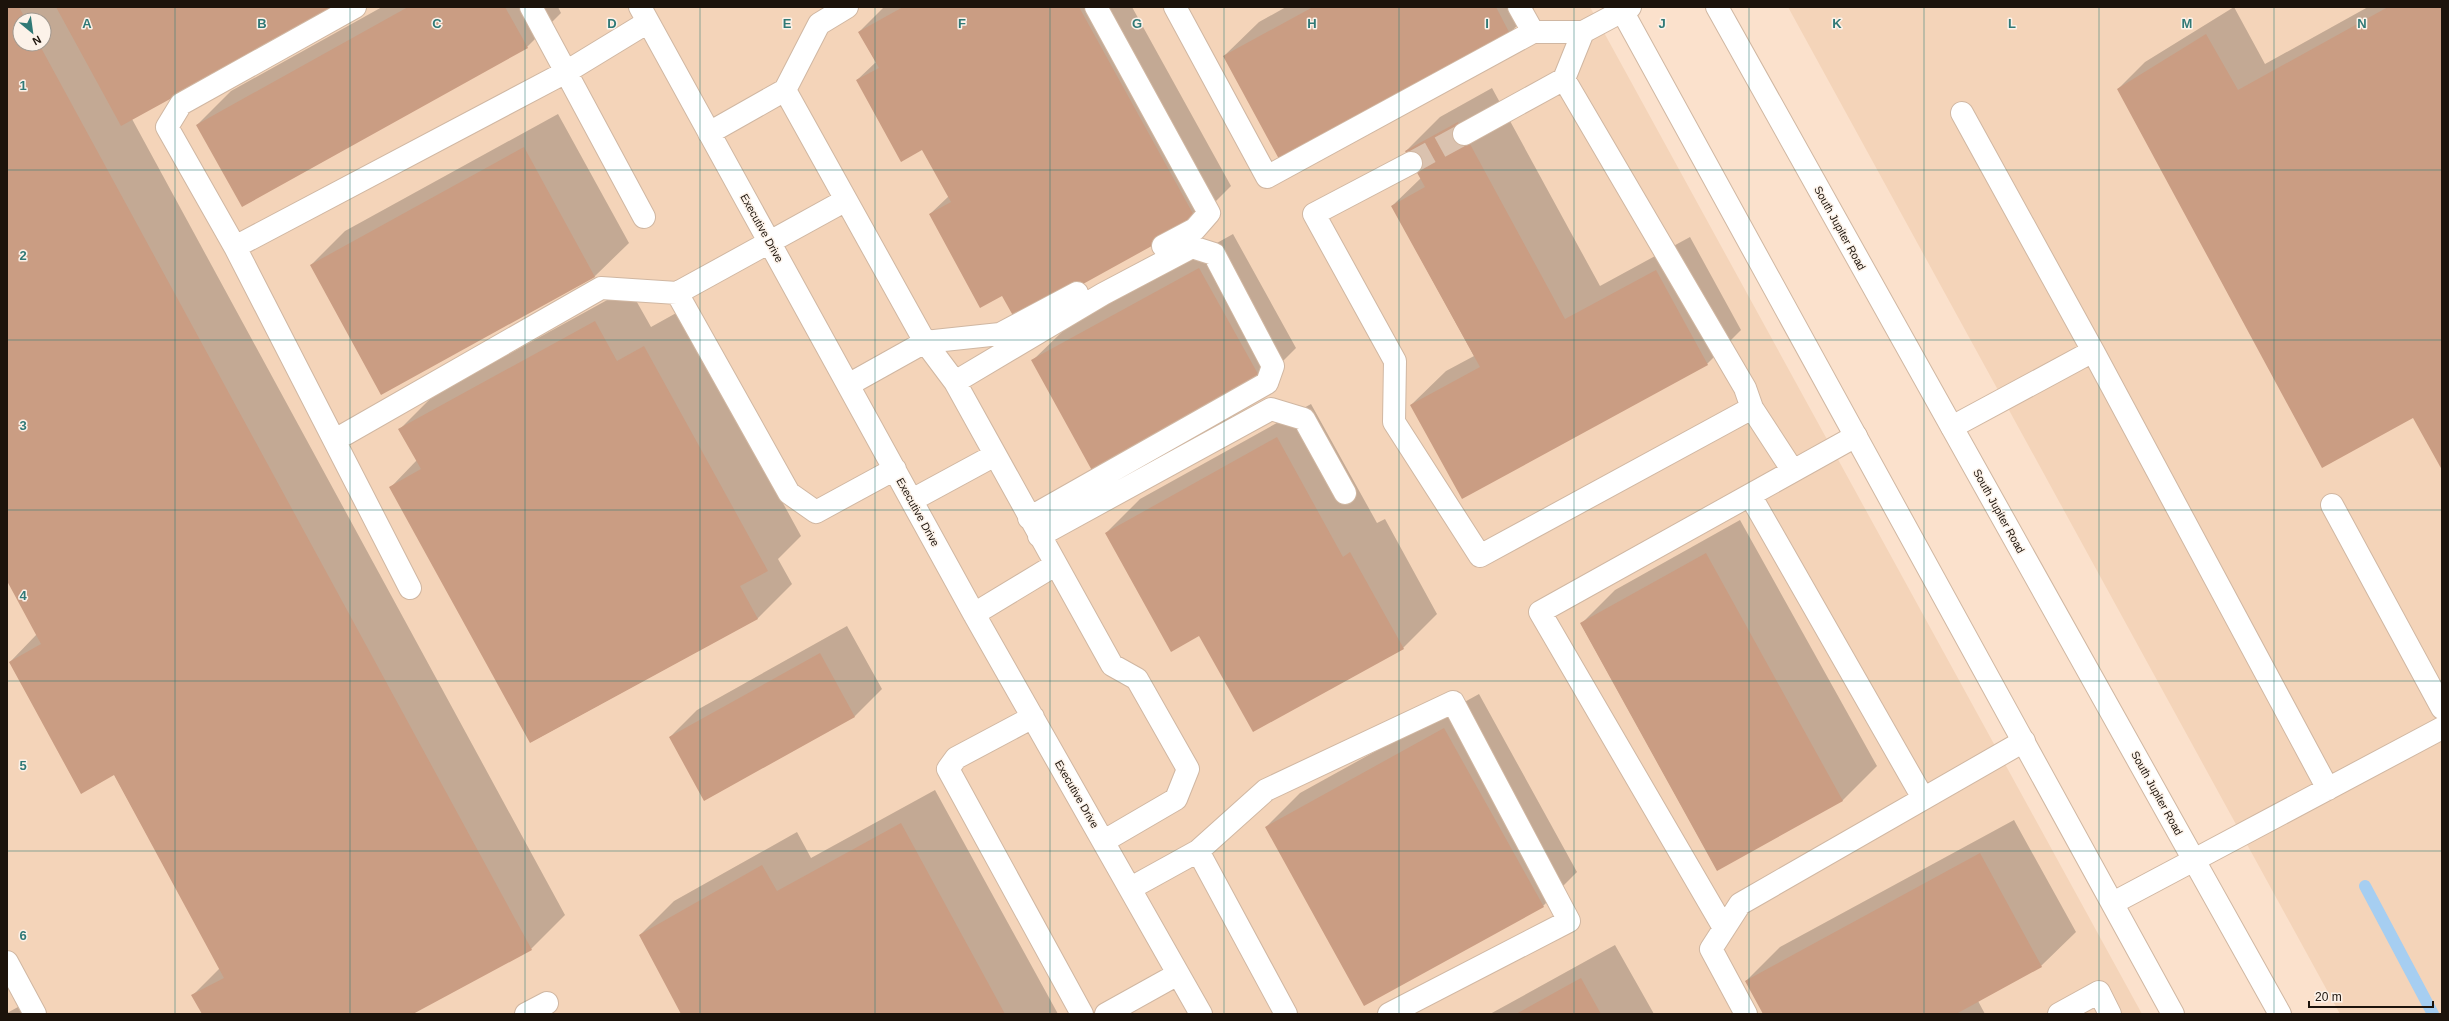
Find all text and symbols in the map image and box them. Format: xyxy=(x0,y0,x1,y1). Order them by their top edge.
north arrow xyxy=(12,12,52,52)
text: A xyxy=(82,16,92,31)
text: B xyxy=(257,16,267,31)
text: C xyxy=(432,16,442,31)
text: D xyxy=(607,16,617,31)
text: E xyxy=(783,16,792,31)
text: F xyxy=(958,16,966,31)
text: G xyxy=(1132,16,1142,31)
text: H xyxy=(1307,16,1317,31)
text: I xyxy=(1485,16,1489,31)
text: J xyxy=(1658,16,1666,31)
text: K xyxy=(1832,16,1842,31)
text: L xyxy=(2008,16,2016,31)
text: M xyxy=(2182,16,2192,31)
text: N xyxy=(2357,16,2367,31)
text: N xyxy=(30,34,43,48)
text: 1 xyxy=(19,78,27,93)
street label: South Jupiter Road xyxy=(1812,184,1868,272)
street label: Executive Drive xyxy=(738,192,786,264)
text: 2 xyxy=(19,248,27,263)
text: 3 xyxy=(19,418,27,433)
street label: South Jupiter Road xyxy=(1971,467,2027,555)
street label: Executive Drive xyxy=(894,476,942,548)
text: 4 xyxy=(19,588,27,603)
street label: South Jupiter Road xyxy=(2129,749,2185,837)
text: 5 xyxy=(19,758,27,773)
street label: Executive Drive xyxy=(1053,758,1101,830)
text: 6 xyxy=(19,928,27,943)
scale bar xyxy=(2309,983,2433,1009)
text: 20 m xyxy=(2315,990,2342,1004)

